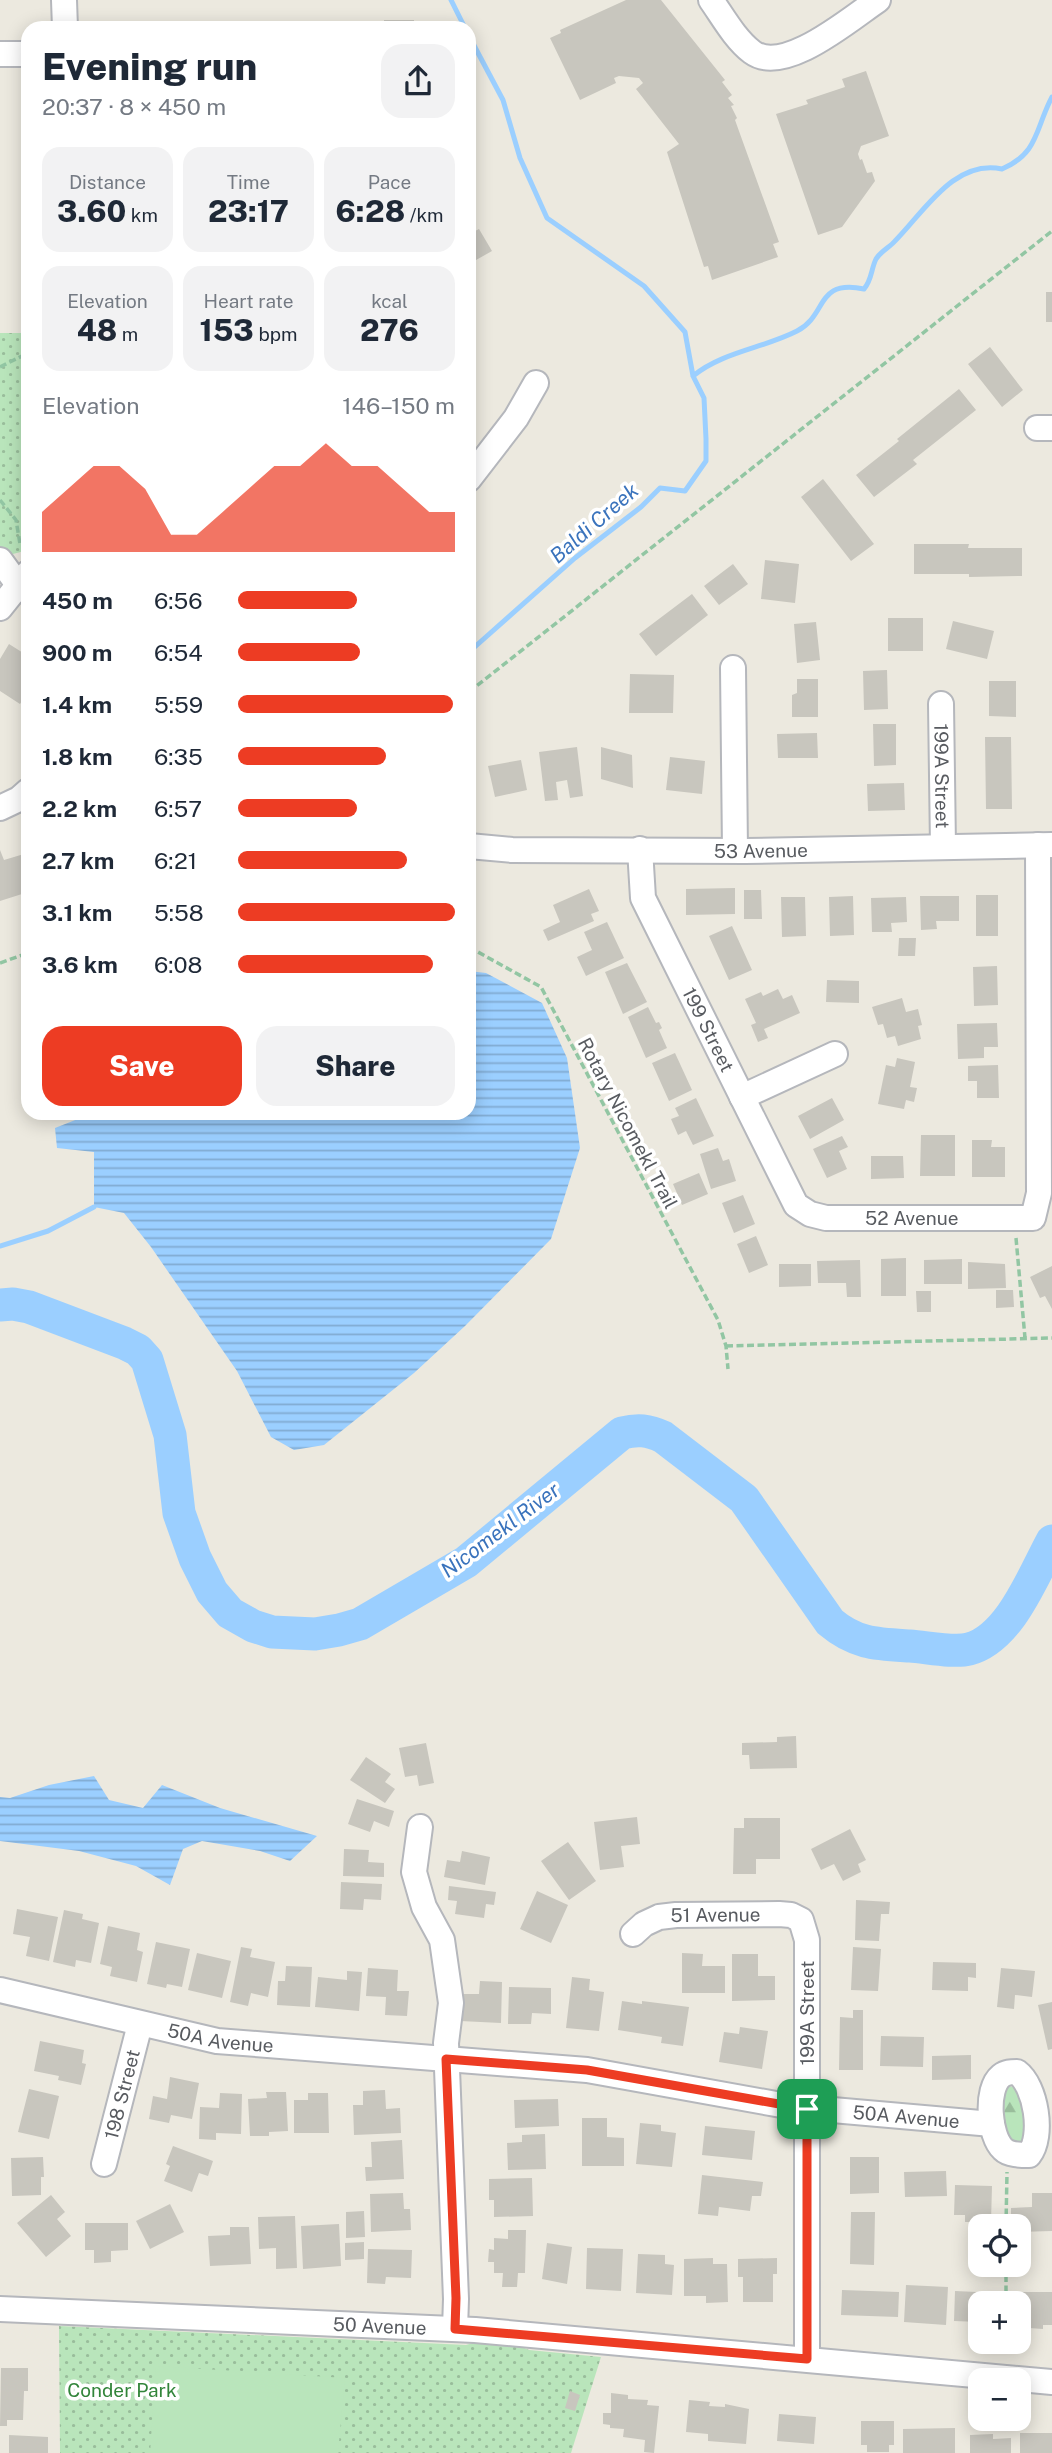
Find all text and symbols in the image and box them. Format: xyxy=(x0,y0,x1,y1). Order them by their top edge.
text: Evening run xyxy=(42,44,257,89)
button: share xyxy=(381,44,455,118)
text: 20:37 · 8 × 450 m xyxy=(42,93,226,120)
text: Distance xyxy=(69,171,146,193)
text: Time xyxy=(227,171,270,193)
text: Pace xyxy=(368,171,411,193)
text: 3.60 xyxy=(57,193,126,229)
text: 23:17 xyxy=(208,193,289,229)
text: 6:28 xyxy=(335,193,405,229)
text: km xyxy=(126,204,158,226)
text: /km xyxy=(405,204,444,226)
text: Elevation xyxy=(67,290,148,312)
text: Heart rate xyxy=(204,290,293,312)
text: kcal xyxy=(371,290,408,312)
text: 48 xyxy=(77,312,117,348)
text: 153 xyxy=(200,312,254,348)
text: 276 xyxy=(360,312,419,348)
text: m xyxy=(117,323,138,345)
text: bpm xyxy=(254,323,297,345)
text: Elevation xyxy=(42,392,140,419)
text: 146–150 m xyxy=(342,392,455,419)
water label: Baldi Creek xyxy=(545,477,644,568)
text: 450 m xyxy=(42,587,113,614)
text: 6:56 xyxy=(154,587,203,614)
text: 900 m xyxy=(42,639,112,666)
text: 6:54 xyxy=(154,639,203,666)
text: 1.4 km xyxy=(42,691,112,718)
text: 5:59 xyxy=(154,691,203,718)
street label: 199A Street xyxy=(930,723,954,829)
text: 1.8 km xyxy=(42,743,113,770)
text: 6:35 xyxy=(154,743,203,770)
text: 2.2 km xyxy=(42,795,117,822)
text: 6:57 xyxy=(154,795,202,822)
street label: 53 Avenue xyxy=(714,839,808,862)
text: 2.7 km xyxy=(42,847,114,874)
text: 6:21 xyxy=(154,847,197,874)
text: 3.1 km xyxy=(42,899,112,926)
text: 5:58 xyxy=(154,899,204,926)
text: 3.6 km xyxy=(42,951,118,978)
text: 6:08 xyxy=(154,951,202,978)
street label: 199 Street xyxy=(678,984,739,1075)
button: Save xyxy=(42,1026,242,1106)
button: Share xyxy=(256,1026,455,1106)
street label: Rotary Nicomekl Trail xyxy=(574,1034,682,1212)
street label: 52 Avenue xyxy=(865,1207,958,1229)
water label: Nicomekl River xyxy=(436,1477,565,1583)
street label: 51 Avenue xyxy=(670,1903,760,1926)
street label: 199A Street xyxy=(796,1961,818,2065)
street label: 50A Avenue xyxy=(165,2019,274,2056)
street label: 198 Street xyxy=(100,2047,144,2142)
pin xyxy=(777,2079,837,2139)
icon: arrive xyxy=(788,2090,826,2128)
street label: 50A Avenue xyxy=(852,2101,961,2132)
map controls xyxy=(968,2214,1031,2431)
button: locate xyxy=(968,2214,1031,2277)
button: + xyxy=(968,2291,1031,2354)
street label: 50 Avenue xyxy=(332,2313,427,2339)
button: − xyxy=(968,2368,1031,2431)
park label: Conder Park xyxy=(67,2379,177,2401)

